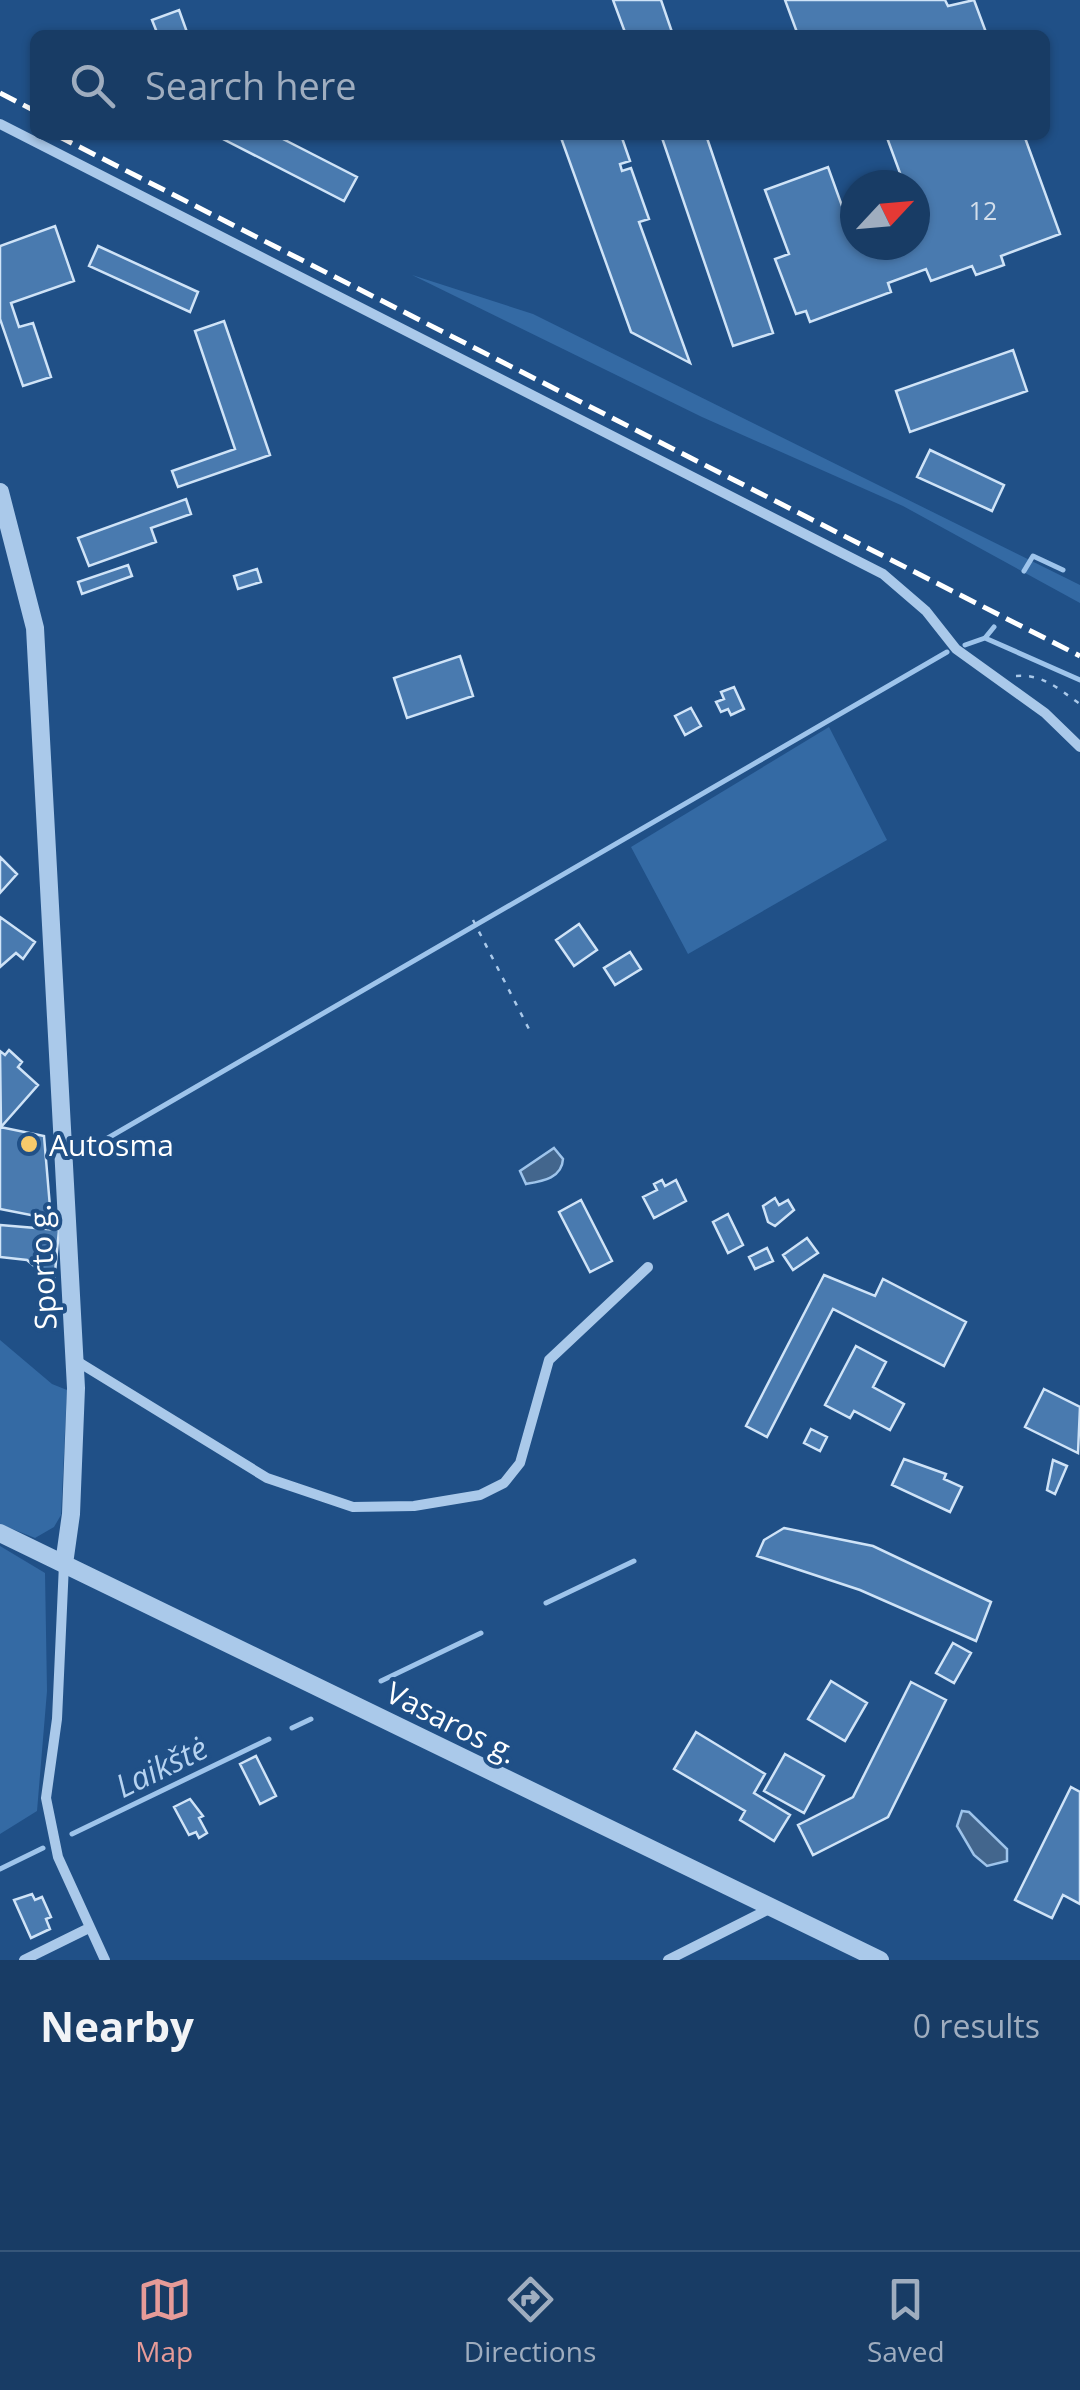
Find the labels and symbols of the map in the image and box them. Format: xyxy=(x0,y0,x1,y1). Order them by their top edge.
north arrow xyxy=(840,170,930,260)
house number: 12 xyxy=(969,193,997,227)
place label: Autosma xyxy=(49,1124,174,1165)
marker: Autosma xyxy=(18,1133,40,1155)
street label: Sporto g. xyxy=(18,1203,66,1331)
street label: Vasaros g. xyxy=(379,1671,525,1773)
water label: Laikštė xyxy=(108,1725,214,1807)

